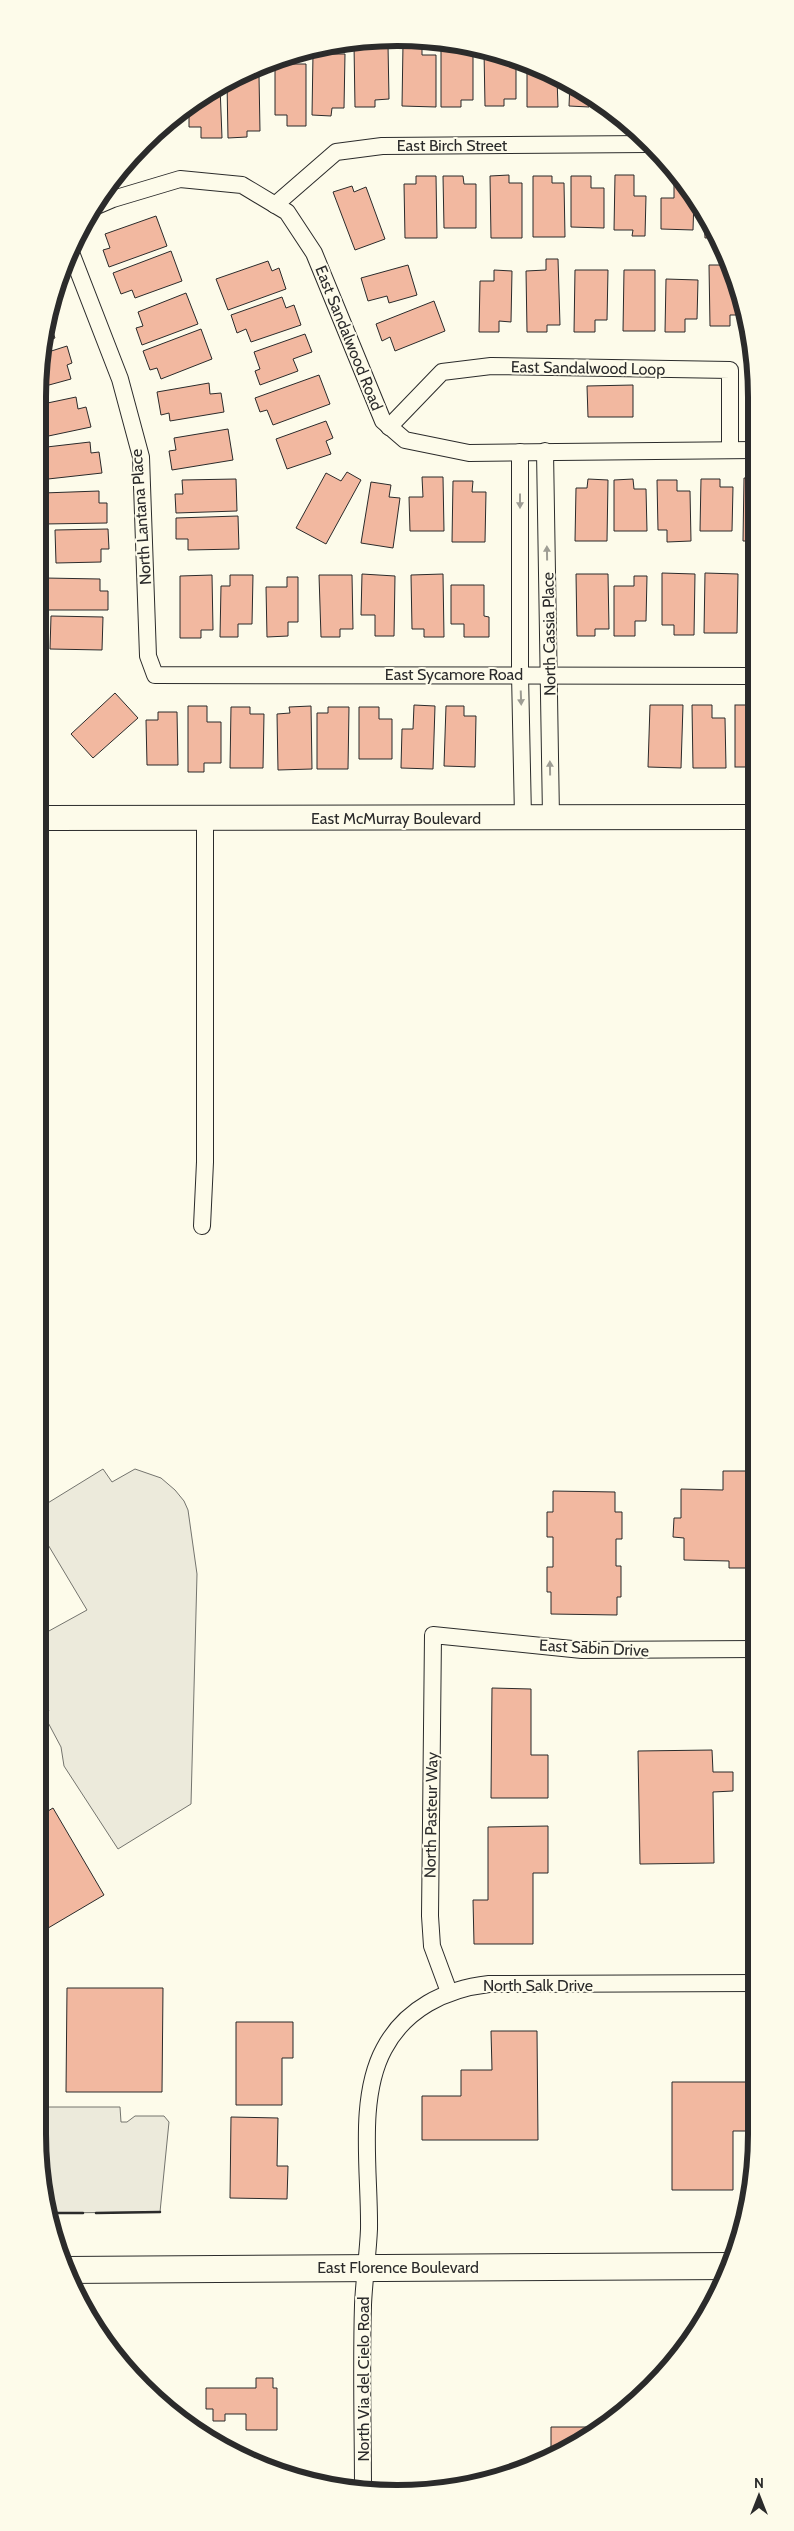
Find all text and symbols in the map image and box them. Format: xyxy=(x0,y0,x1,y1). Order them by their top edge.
street label: East Birch Street xyxy=(397,136,508,155)
street label: East Sandalwood Road xyxy=(311,263,387,413)
street label: East Sandalwood Loop xyxy=(511,357,665,379)
street label: North Lantana Place xyxy=(127,448,155,586)
one-way arrow xyxy=(516,493,524,509)
one-way arrow xyxy=(543,545,551,561)
street label: North Cassia Place xyxy=(538,572,560,696)
street label: East Sycamore Road xyxy=(385,665,523,684)
one-way arrow xyxy=(517,691,525,707)
one-way arrow xyxy=(546,760,554,776)
street label: East McMurray Boulevard xyxy=(311,809,481,828)
street label: East Sabin Drive xyxy=(539,1636,649,1660)
street label: North Pasteur Way xyxy=(420,1752,442,1878)
street label: North Salk Drive xyxy=(483,1976,593,1995)
street label: East Florence Boulevard xyxy=(317,2258,479,2277)
street label: North Via del Cielo Road xyxy=(354,2297,373,2461)
north arrow xyxy=(734,2471,784,2521)
text: N xyxy=(754,2474,764,2492)

